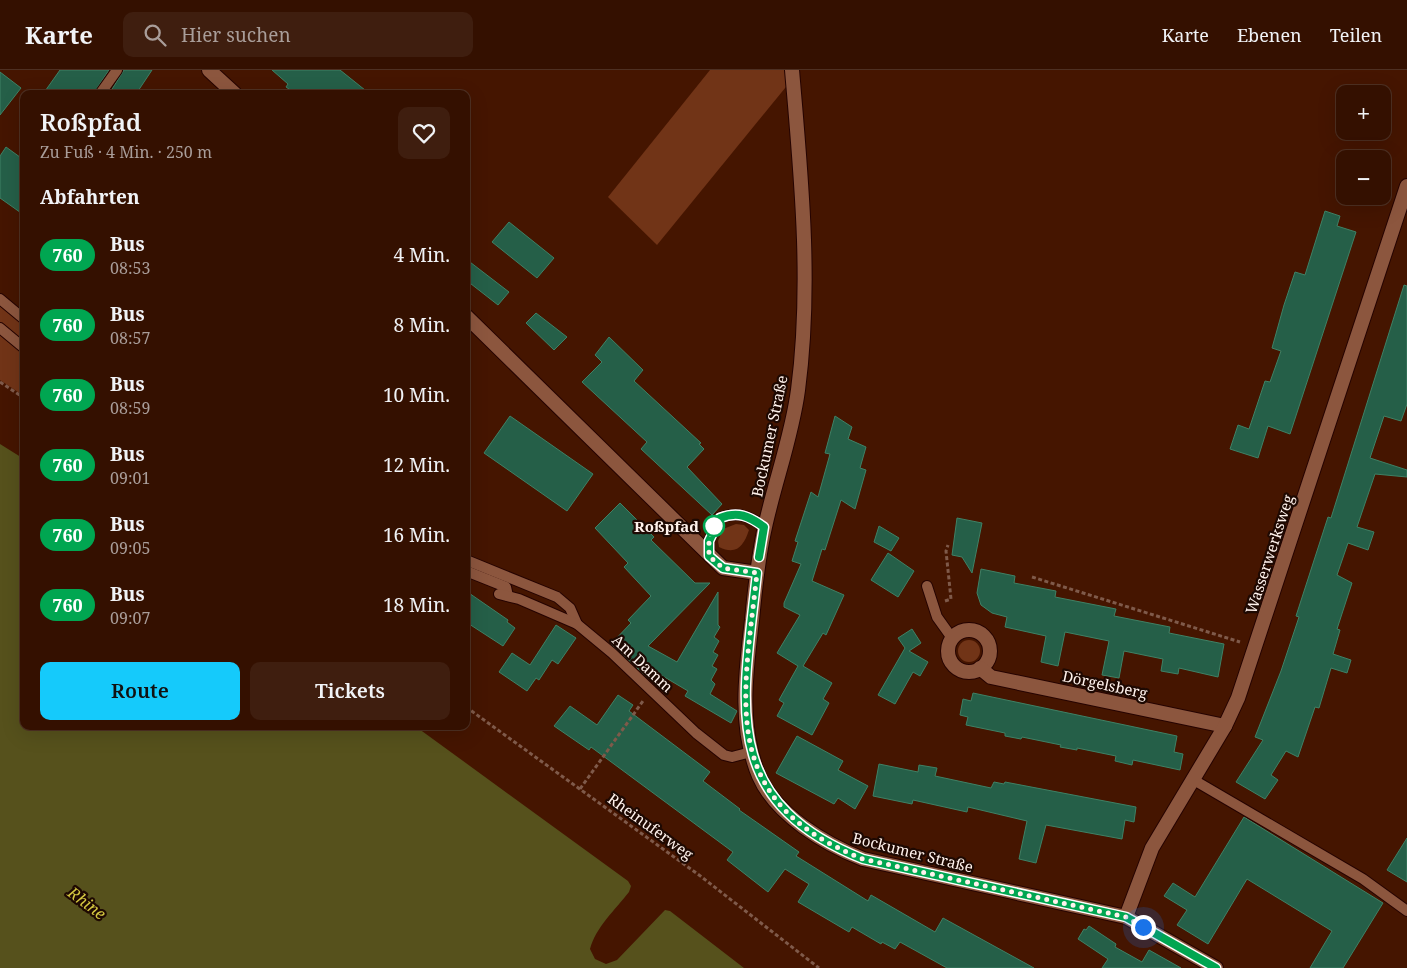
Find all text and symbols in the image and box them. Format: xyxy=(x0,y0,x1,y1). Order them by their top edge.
search box xyxy=(123,12,473,57)
text: Karte xyxy=(25,18,93,51)
icon: search xyxy=(141,21,169,49)
text: Hier suchen xyxy=(181,22,291,48)
text: Karte xyxy=(1162,23,1209,47)
text: Ebenen xyxy=(1237,23,1302,47)
text: Teilen xyxy=(1330,23,1382,47)
map controls xyxy=(1336,85,1391,205)
button: + xyxy=(1336,85,1391,140)
text: Roßpfad xyxy=(40,105,141,138)
button: heart xyxy=(398,107,450,159)
text: Zu Fuß · 4 Min. · 250 m xyxy=(40,141,212,163)
button: − xyxy=(1336,150,1391,205)
text: Abfahrten xyxy=(40,184,140,210)
text: Bus xyxy=(110,231,145,257)
text: 4 Min. xyxy=(394,242,450,268)
text: 760 xyxy=(52,243,83,267)
text: 08:53 xyxy=(110,257,150,279)
text: Bus xyxy=(110,301,145,327)
text: 8 Min. xyxy=(394,312,450,338)
text: 760 xyxy=(52,313,83,337)
text: 08:57 xyxy=(110,327,150,349)
text: Bus xyxy=(110,371,145,397)
street label: Bockumer Straße xyxy=(746,373,792,499)
text: 10 Min. xyxy=(383,382,450,408)
text: 760 xyxy=(52,383,83,407)
text: 08:59 xyxy=(110,397,150,419)
text: Bus xyxy=(110,441,145,467)
text: 12 Min. xyxy=(383,452,450,478)
text: 760 xyxy=(52,453,83,477)
text: 09:01 xyxy=(110,467,150,489)
street label: Wasserwerksweg xyxy=(1240,492,1298,616)
text: Bus xyxy=(110,511,145,537)
marker: Roßpfad xyxy=(703,515,725,537)
place label: Roßpfad xyxy=(634,516,699,536)
text: 16 Min. xyxy=(383,522,450,548)
text: 760 xyxy=(52,523,83,547)
text: 09:05 xyxy=(110,537,150,559)
text: Bus xyxy=(110,581,145,607)
text: 18 Min. xyxy=(383,592,450,618)
text: 760 xyxy=(52,593,83,617)
text: 09:07 xyxy=(110,607,150,629)
street label: Am Damm xyxy=(608,630,678,696)
button: Route xyxy=(40,662,240,720)
button: Tickets xyxy=(250,662,450,720)
street label: Dörgelsberg xyxy=(1061,665,1149,703)
street label: Rheinuferweg xyxy=(604,788,698,864)
street label: Bockumer Straße xyxy=(851,827,975,877)
water label: Rhine xyxy=(63,881,111,925)
your location xyxy=(1131,915,1156,940)

